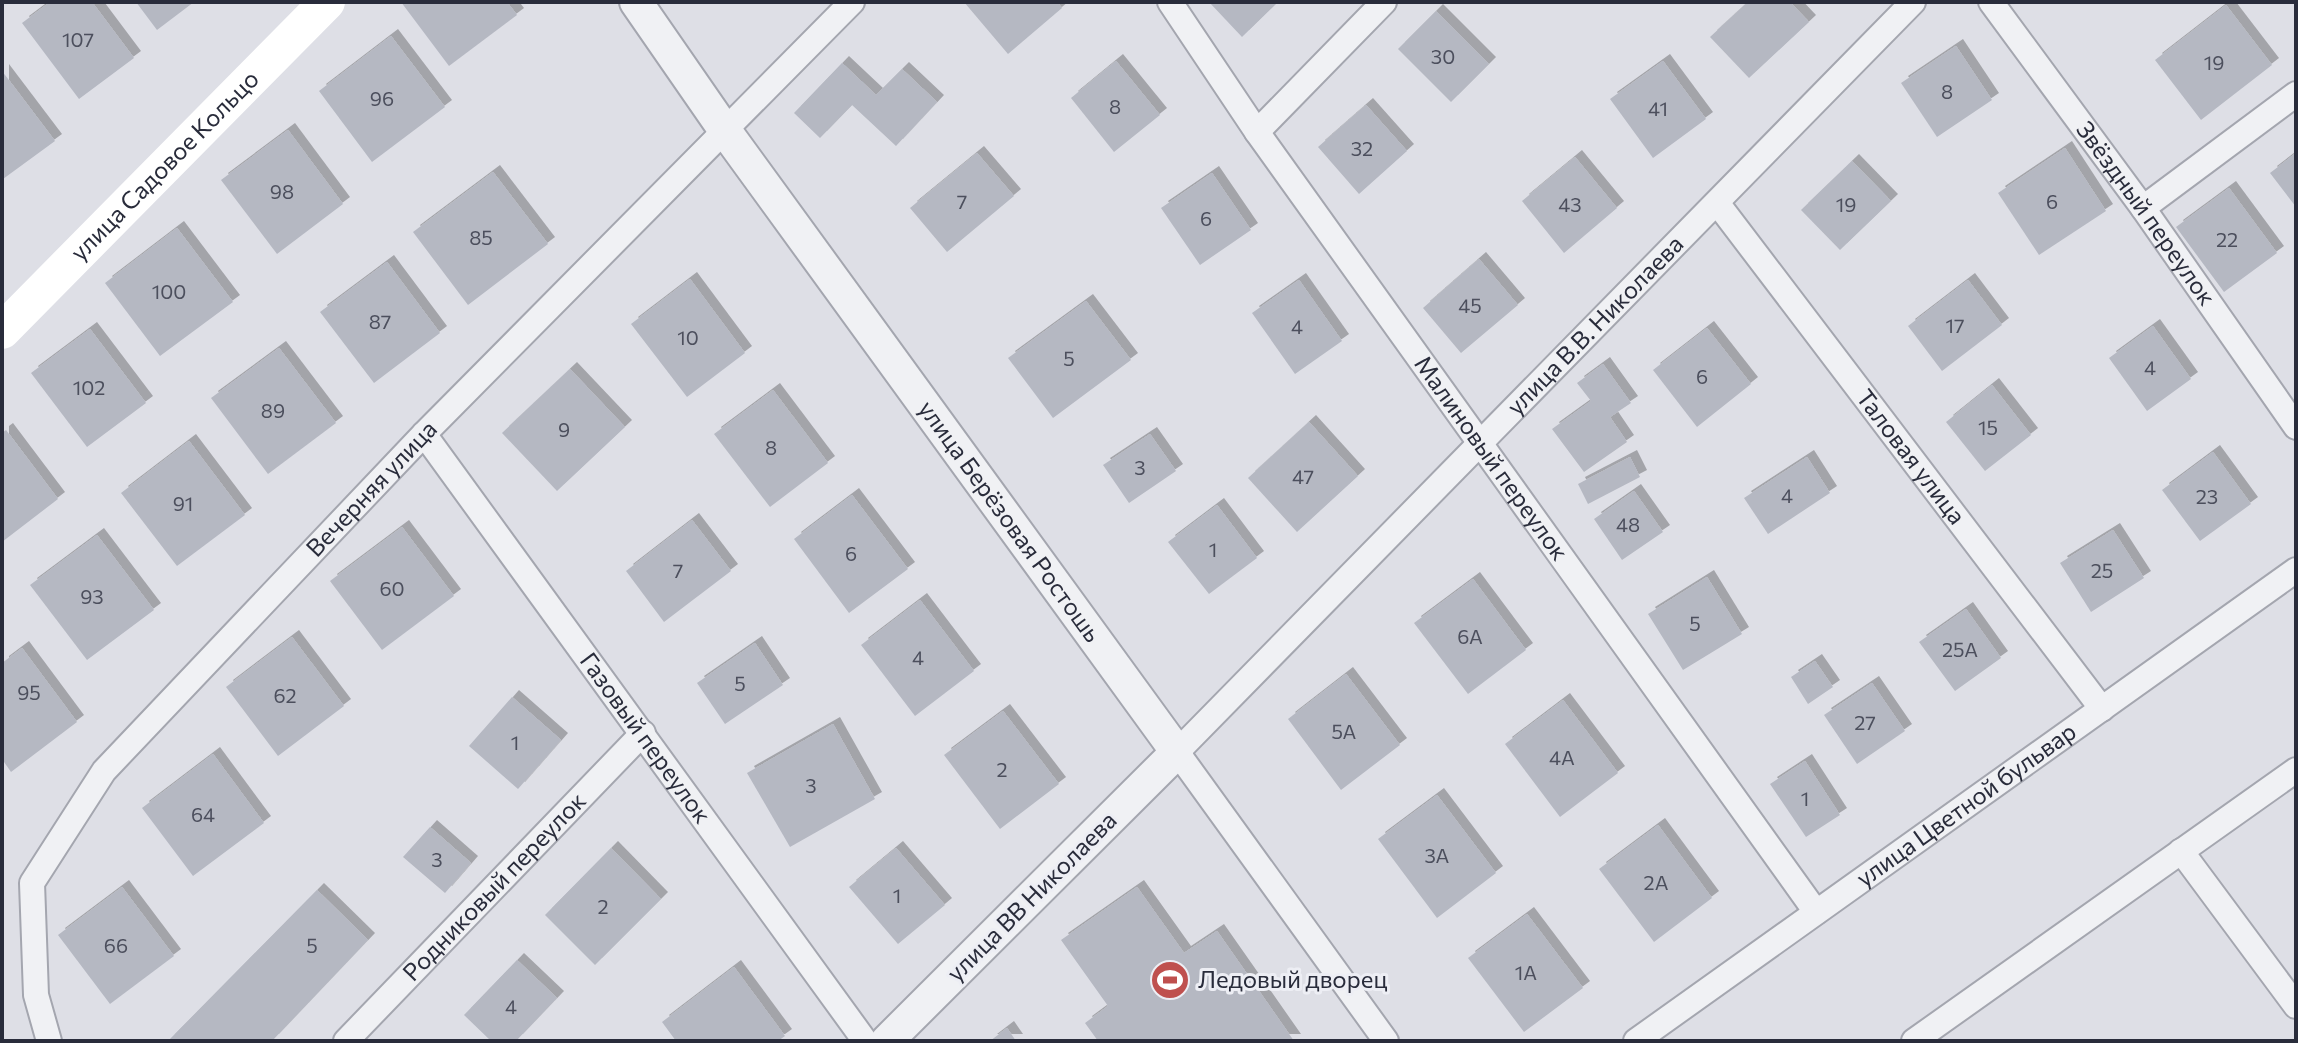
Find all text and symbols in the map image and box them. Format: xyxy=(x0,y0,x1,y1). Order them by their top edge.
house number: 107 xyxy=(62,27,94,51)
house number: 30 xyxy=(1431,44,1455,68)
house number: 19 xyxy=(2204,50,2224,74)
street label: улица Садовое Кольцо xyxy=(64,64,264,266)
house number: 8 xyxy=(1941,79,1953,103)
house number: 96 xyxy=(370,86,394,110)
house number: 8 xyxy=(1109,94,1121,118)
house number: 41 xyxy=(1648,96,1668,120)
street label: Звёздный переулок xyxy=(2071,115,2223,311)
house number: 32 xyxy=(1351,136,1373,160)
house number: 98 xyxy=(270,179,294,203)
house number: 7 xyxy=(957,189,967,213)
house number: 6 xyxy=(2046,189,2058,213)
house number: 43 xyxy=(1558,192,1582,216)
house number: 19 xyxy=(1836,192,1856,216)
house number: 6 xyxy=(1200,206,1212,230)
house number: 85 xyxy=(469,225,493,249)
house number: 22 xyxy=(2216,227,2238,251)
street label: улица В.В. Николаева xyxy=(1500,229,1689,420)
house number: 100 xyxy=(152,279,186,303)
house number: 45 xyxy=(1458,293,1482,317)
house number: 87 xyxy=(369,309,391,333)
house number: 17 xyxy=(1945,313,1965,337)
house number: 4 xyxy=(1291,314,1303,338)
house number: 10 xyxy=(677,325,699,349)
house number: 5 xyxy=(1063,346,1075,370)
street label: Малиновый переулок xyxy=(1409,350,1575,566)
house number: 4 xyxy=(2144,355,2156,379)
house number: 6 xyxy=(1696,364,1708,388)
house number: 102 xyxy=(73,375,105,399)
street label: Таловая улица xyxy=(1851,383,1972,530)
street label: улица Берёзовая Ростошь xyxy=(913,394,1108,647)
house number: 89 xyxy=(261,398,285,422)
street label: Вечерняя улица xyxy=(299,414,442,562)
house number: 15 xyxy=(1978,415,1998,439)
house number: 9 xyxy=(558,417,570,441)
house number: 8 xyxy=(765,435,777,459)
house number: 3 xyxy=(1134,455,1146,479)
house number: 47 xyxy=(1292,464,1314,488)
house number: 4 xyxy=(1781,483,1793,507)
house number: 23 xyxy=(2196,484,2218,508)
house number: 91 xyxy=(173,491,193,515)
house number: 48 xyxy=(1616,512,1640,536)
house number: 1 xyxy=(1209,537,1217,561)
house number: 6 xyxy=(845,541,857,565)
house number: 7 xyxy=(673,558,683,582)
house number: 25 xyxy=(2091,558,2113,582)
house number: 60 xyxy=(379,576,405,600)
house number: 93 xyxy=(80,584,104,608)
house number: 5 xyxy=(1689,611,1701,635)
house number: 6А xyxy=(1457,624,1483,648)
house number: 25А xyxy=(1942,637,1978,661)
house number: 4 xyxy=(912,645,924,669)
street label: Газовый переулок xyxy=(575,646,718,828)
house number: 5 xyxy=(734,671,746,695)
house number: 95 xyxy=(17,680,41,704)
house number: 62 xyxy=(273,683,297,707)
house number: 27 xyxy=(1854,710,1876,734)
street label: улица Цветной бульвар xyxy=(1850,716,2081,892)
house number: 5А xyxy=(1332,719,1357,743)
house number: 1 xyxy=(511,730,519,754)
house number: 4А xyxy=(1549,745,1575,769)
house number: 2 xyxy=(996,757,1008,781)
house number: 3 xyxy=(805,773,817,797)
street label: Родниковый переулок xyxy=(396,785,591,986)
house number: 1 xyxy=(1801,786,1809,810)
house number: 64 xyxy=(191,802,215,826)
street label: улица ВВ Николаева xyxy=(940,805,1122,987)
house number: 3А xyxy=(1425,843,1450,867)
house number: 3 xyxy=(431,847,443,871)
house number: 2А xyxy=(1644,870,1669,894)
house number: 1 xyxy=(893,883,901,907)
house number: 2 xyxy=(597,894,609,918)
house number: 66 xyxy=(104,933,128,957)
house number: 5 xyxy=(306,933,318,957)
sports icon: Ледовый дворец xyxy=(1149,959,1191,1001)
house number: 1А xyxy=(1515,960,1537,984)
place label: Ледовый дворец xyxy=(1198,964,1387,993)
house number: 4 xyxy=(505,994,517,1018)

